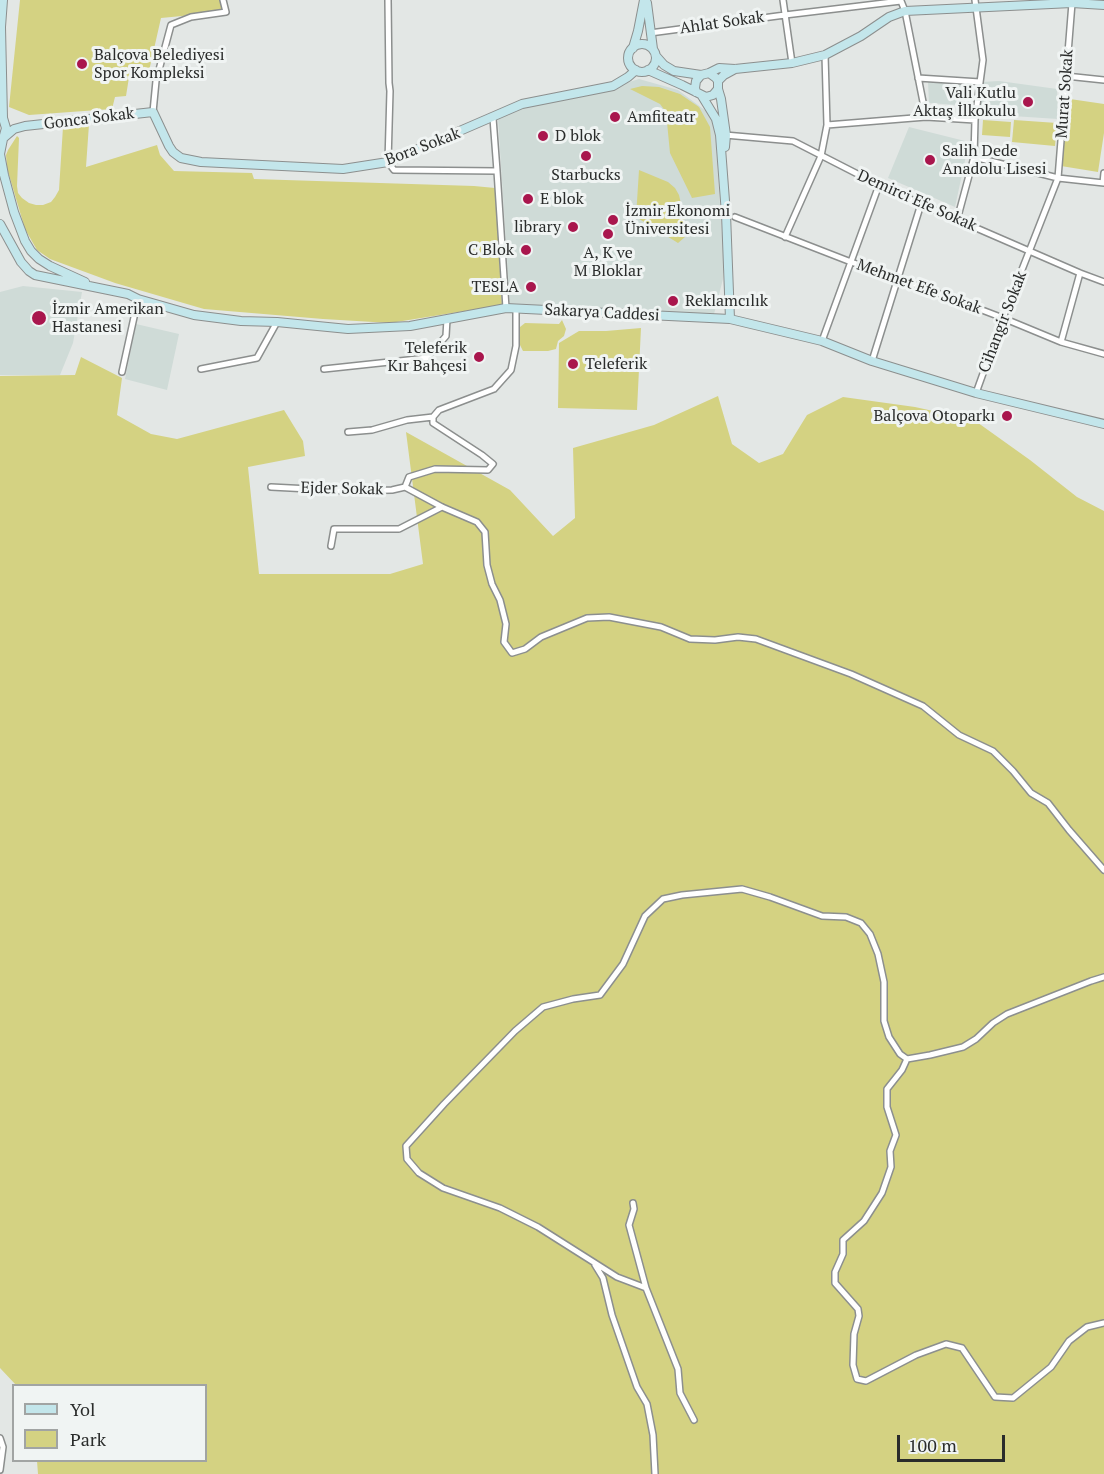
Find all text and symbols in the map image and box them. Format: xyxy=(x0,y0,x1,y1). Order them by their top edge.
street label: Ahlat Sokak xyxy=(679,8,765,38)
place label: Balçova Belediyesi Spor Kompleksi xyxy=(94,45,225,83)
street label: Murat Sokak xyxy=(1052,49,1078,139)
marker: Balçova Belediyesi Spor Kompleksi xyxy=(75,57,89,71)
place label: Vali Kutlu Aktaş İlkokulu xyxy=(913,83,1016,121)
marker: Vali Kutlu Aktaş İlkokulu xyxy=(1021,95,1035,109)
street label: Gonca Sokak xyxy=(43,104,135,134)
place label: Amfiteatr xyxy=(627,107,695,127)
marker: Amfiteatr xyxy=(608,110,622,124)
street label: Bora Sokak xyxy=(383,124,463,170)
place label: D blok xyxy=(555,126,601,146)
marker: D blok xyxy=(536,129,550,143)
place label: Salih Dede Anadolu Lisesi xyxy=(942,141,1046,179)
marker: Starbucks xyxy=(579,149,593,163)
marker: Salih Dede Anadolu Lisesi xyxy=(923,153,937,167)
place label: Starbucks xyxy=(551,165,621,185)
street label: Demirci Efe Sokak xyxy=(854,166,980,236)
place label: E blok xyxy=(540,189,584,209)
marker: E blok xyxy=(521,192,535,206)
place label: İzmir Ekonomi Üniversitesi xyxy=(625,201,730,239)
marker: İzmir Ekonomi Üniversitesi xyxy=(606,213,620,227)
place label: library xyxy=(514,217,561,237)
marker: library xyxy=(566,220,580,234)
marker: A, K ve M Bloklar xyxy=(601,227,615,241)
place label: C Blok xyxy=(468,240,514,260)
marker: C Blok xyxy=(519,243,533,257)
place label: A, K ve M Bloklar xyxy=(574,243,642,281)
street label: Mehmet Efe Sokak xyxy=(854,256,984,318)
street label: Cihangir Sokak xyxy=(975,268,1031,376)
place label: TESLA xyxy=(471,277,519,297)
marker: TESLA xyxy=(524,280,538,294)
place label: Reklamcılık xyxy=(685,291,768,311)
marker: Reklamcılık xyxy=(666,294,680,308)
place label: İzmir Amerikan Hastanesi xyxy=(52,299,164,337)
street label: Sakarya Caddesi xyxy=(544,300,660,326)
marker: İzmir Amerikan Hastanesi xyxy=(30,309,48,327)
place label: Teleferik Kır Bahçesi xyxy=(388,338,467,376)
marker: Teleferik Kır Bahçesi xyxy=(472,350,486,364)
place label: Teleferik xyxy=(585,354,647,374)
marker: Teleferik xyxy=(566,357,580,371)
place label: Balçova Otoparkı xyxy=(873,406,995,426)
marker: Balçova Otoparkı xyxy=(1000,409,1014,423)
street label: Ejder Sokak xyxy=(300,479,384,499)
legend xyxy=(12,1384,207,1462)
text: Yol xyxy=(70,1397,95,1421)
scale bar xyxy=(900,1423,1008,1461)
text: Park xyxy=(70,1427,106,1451)
text: 100 m xyxy=(908,1433,957,1457)

